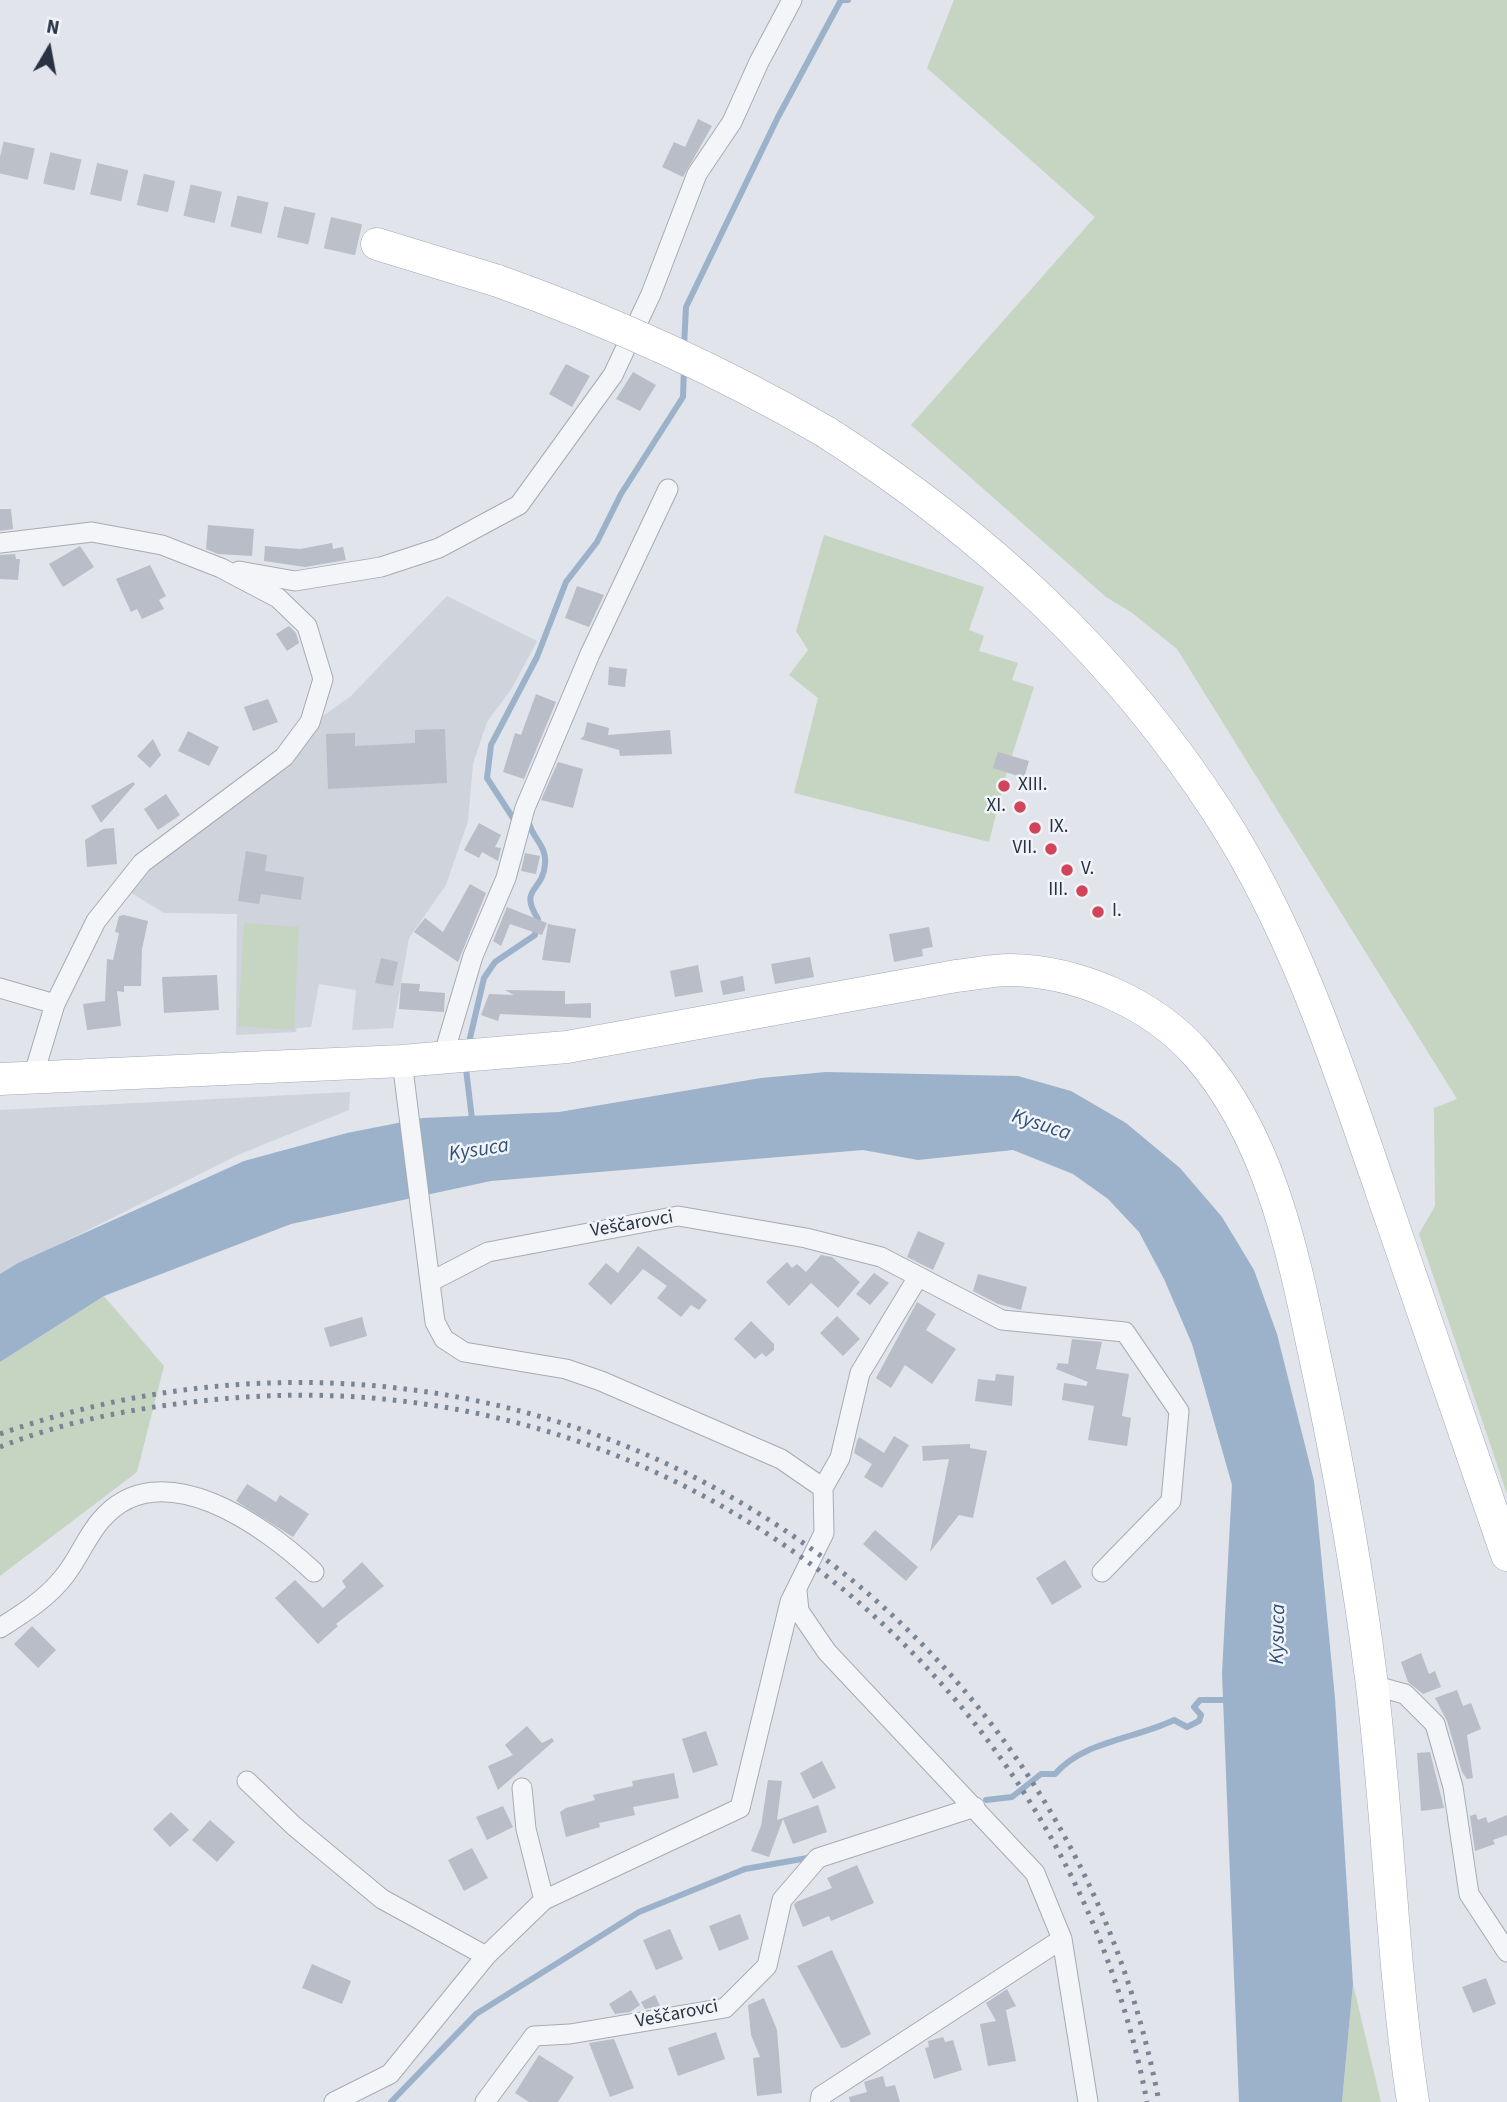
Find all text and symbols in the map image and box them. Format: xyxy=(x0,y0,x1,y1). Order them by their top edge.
text: N xyxy=(44,13,61,42)
north arrow xyxy=(14,14,84,84)
place label: XIII. xyxy=(1018,775,1047,797)
marker: XIII. xyxy=(996,778,1012,794)
place label: XI. xyxy=(987,796,1006,818)
marker: XI. xyxy=(1012,799,1028,815)
place label: IX. xyxy=(1049,817,1068,839)
marker: IX. xyxy=(1027,820,1043,836)
place label: VII. xyxy=(1012,838,1037,860)
marker: VII. xyxy=(1043,841,1059,857)
place label: V. xyxy=(1081,859,1094,881)
marker: V. xyxy=(1059,862,1075,878)
place label: III. xyxy=(1048,880,1068,902)
marker: III. xyxy=(1074,883,1090,899)
place label: I. xyxy=(1112,901,1122,923)
marker: I. xyxy=(1090,904,1106,920)
water label: Kysuca xyxy=(1008,1105,1074,1147)
water label: Kysuca xyxy=(447,1134,511,1168)
street label: Veščarovci xyxy=(589,1207,675,1243)
water label: Kysuca xyxy=(1266,1603,1292,1665)
street label: Veščarovci xyxy=(634,1996,720,2034)

